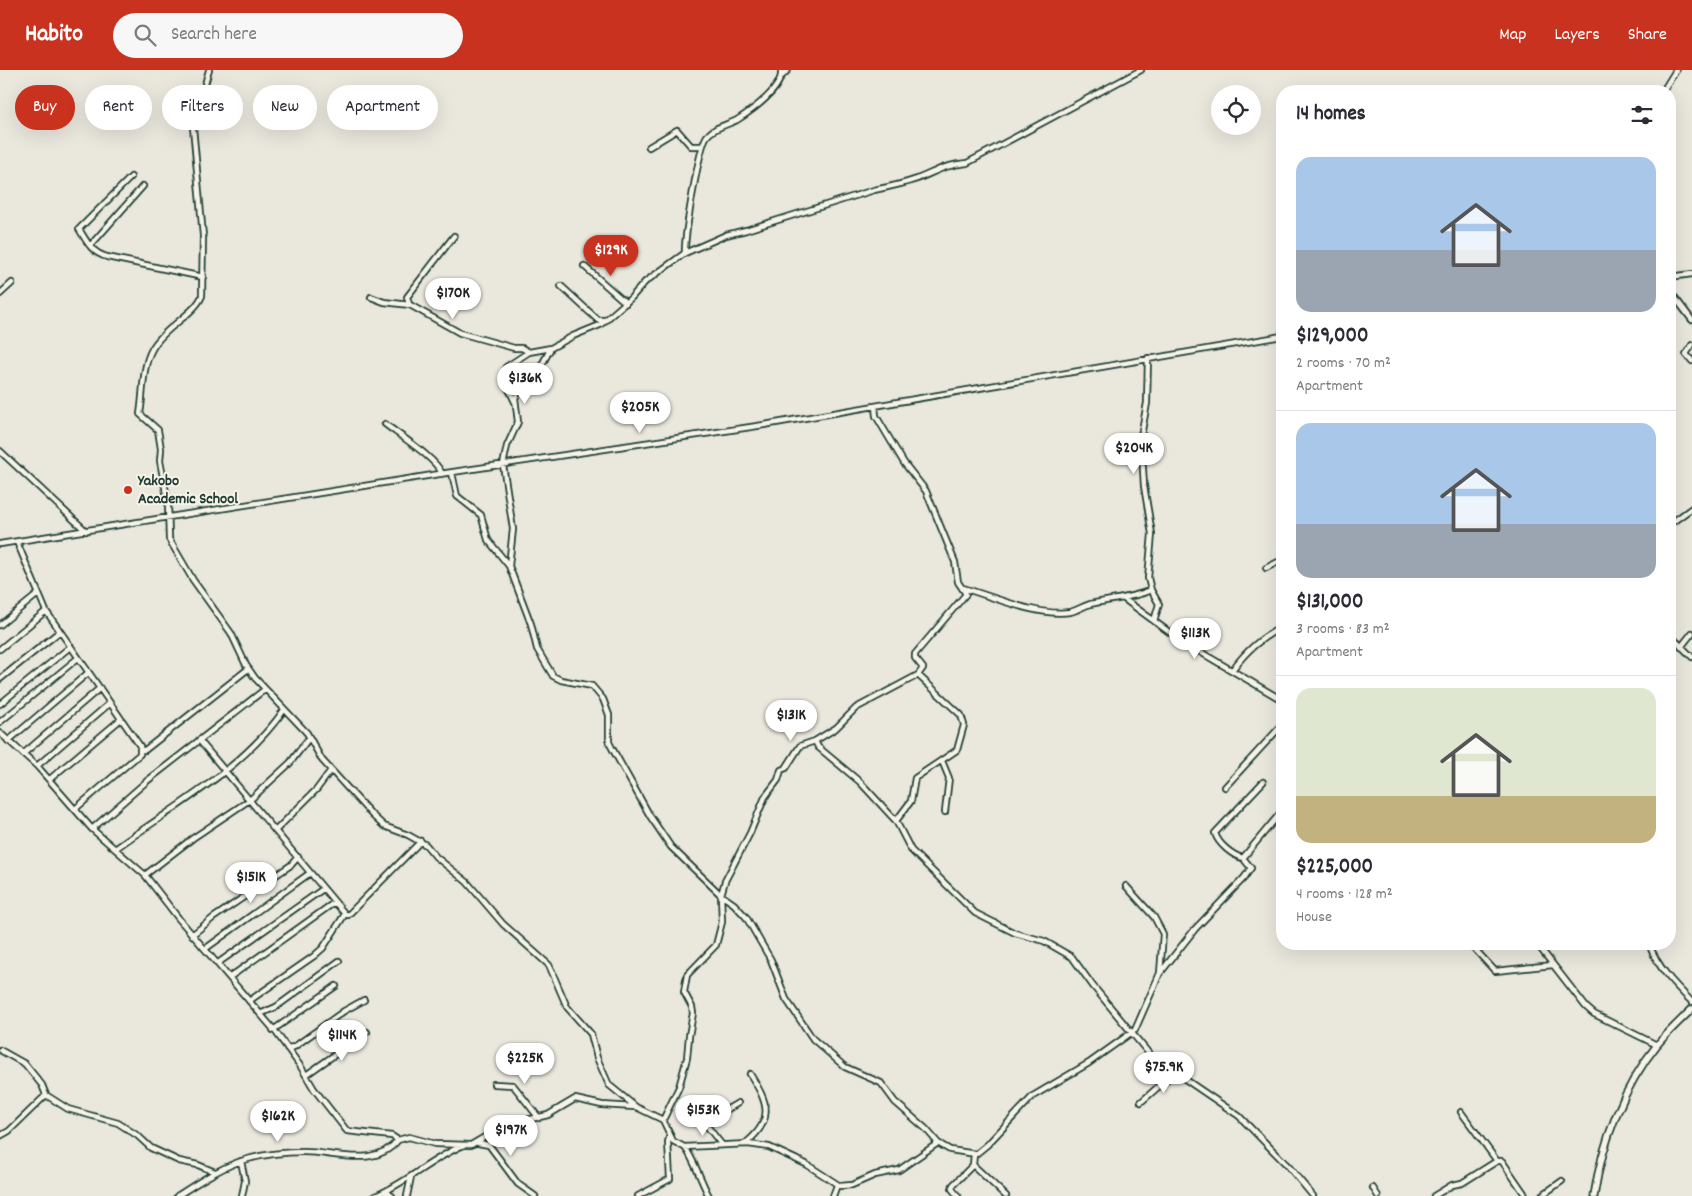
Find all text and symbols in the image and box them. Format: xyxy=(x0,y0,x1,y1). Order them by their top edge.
search box xyxy=(113,13,463,58)
text: Habito xyxy=(25,18,83,52)
icon: search xyxy=(131,21,159,49)
text: Search here xyxy=(171,22,257,49)
text: Map xyxy=(1499,23,1526,48)
text: Layers xyxy=(1554,23,1600,48)
text: Share xyxy=(1628,23,1667,48)
chip: Buy xyxy=(15,85,75,130)
chip: Rent xyxy=(85,85,152,130)
chip: Filters xyxy=(162,85,243,130)
chip: New xyxy=(253,85,317,130)
chip: Apartment xyxy=(327,85,438,130)
map controls xyxy=(1211,85,1261,135)
button: locate xyxy=(1211,85,1261,135)
text: 14 homes xyxy=(1296,100,1366,130)
icon: filters xyxy=(1628,101,1656,129)
icon: home xyxy=(1431,190,1521,280)
pin: $129K xyxy=(576,234,646,277)
text: $129K xyxy=(594,239,628,262)
pin: $170K xyxy=(418,278,488,320)
text: $170K xyxy=(436,282,470,305)
text: $129,000 xyxy=(1296,322,1368,352)
text: 2 rooms · 70 m² xyxy=(1296,352,1391,375)
pin: $136K xyxy=(490,362,560,405)
text: $136K xyxy=(508,367,542,390)
text: Apartment xyxy=(1296,375,1363,398)
pin: $205K xyxy=(605,392,675,434)
text: $205K xyxy=(621,396,659,419)
pin: $204K xyxy=(1099,432,1169,475)
text: $204K xyxy=(1115,437,1153,460)
icon: home xyxy=(1431,455,1521,545)
place label: Yakobo Academic School xyxy=(137,470,238,511)
marker: Yakobo Academic School xyxy=(122,484,134,496)
text: $131,000 xyxy=(1296,588,1364,618)
pin: $113K xyxy=(1160,618,1230,660)
text: 3 rooms · 83 m² xyxy=(1296,618,1390,641)
text: $113K xyxy=(1180,622,1210,645)
text: Apartment xyxy=(1296,641,1363,664)
pin: $131K xyxy=(756,700,826,742)
text: $131K xyxy=(776,704,806,727)
icon: home xyxy=(1431,720,1521,810)
text: $225,000 xyxy=(1296,853,1373,883)
pin: $151K xyxy=(216,862,286,904)
text: $151K xyxy=(236,866,266,889)
text: 4 rooms · 128 m² xyxy=(1296,883,1393,906)
text: House xyxy=(1296,906,1332,929)
pin: $114K xyxy=(307,1020,377,1062)
text: $114K xyxy=(327,1024,357,1047)
pin: $225K xyxy=(490,1042,560,1085)
text: $225K xyxy=(507,1047,543,1070)
pin: $75.9K xyxy=(1123,1052,1205,1094)
text: $75.9K xyxy=(1144,1056,1184,1079)
pin: $153K xyxy=(668,1094,738,1137)
text: $153K xyxy=(686,1099,720,1122)
pin: $162K xyxy=(243,1100,313,1143)
text: $162K xyxy=(261,1105,295,1128)
pin: $197K xyxy=(476,1114,546,1157)
text: $197K xyxy=(495,1119,527,1142)

